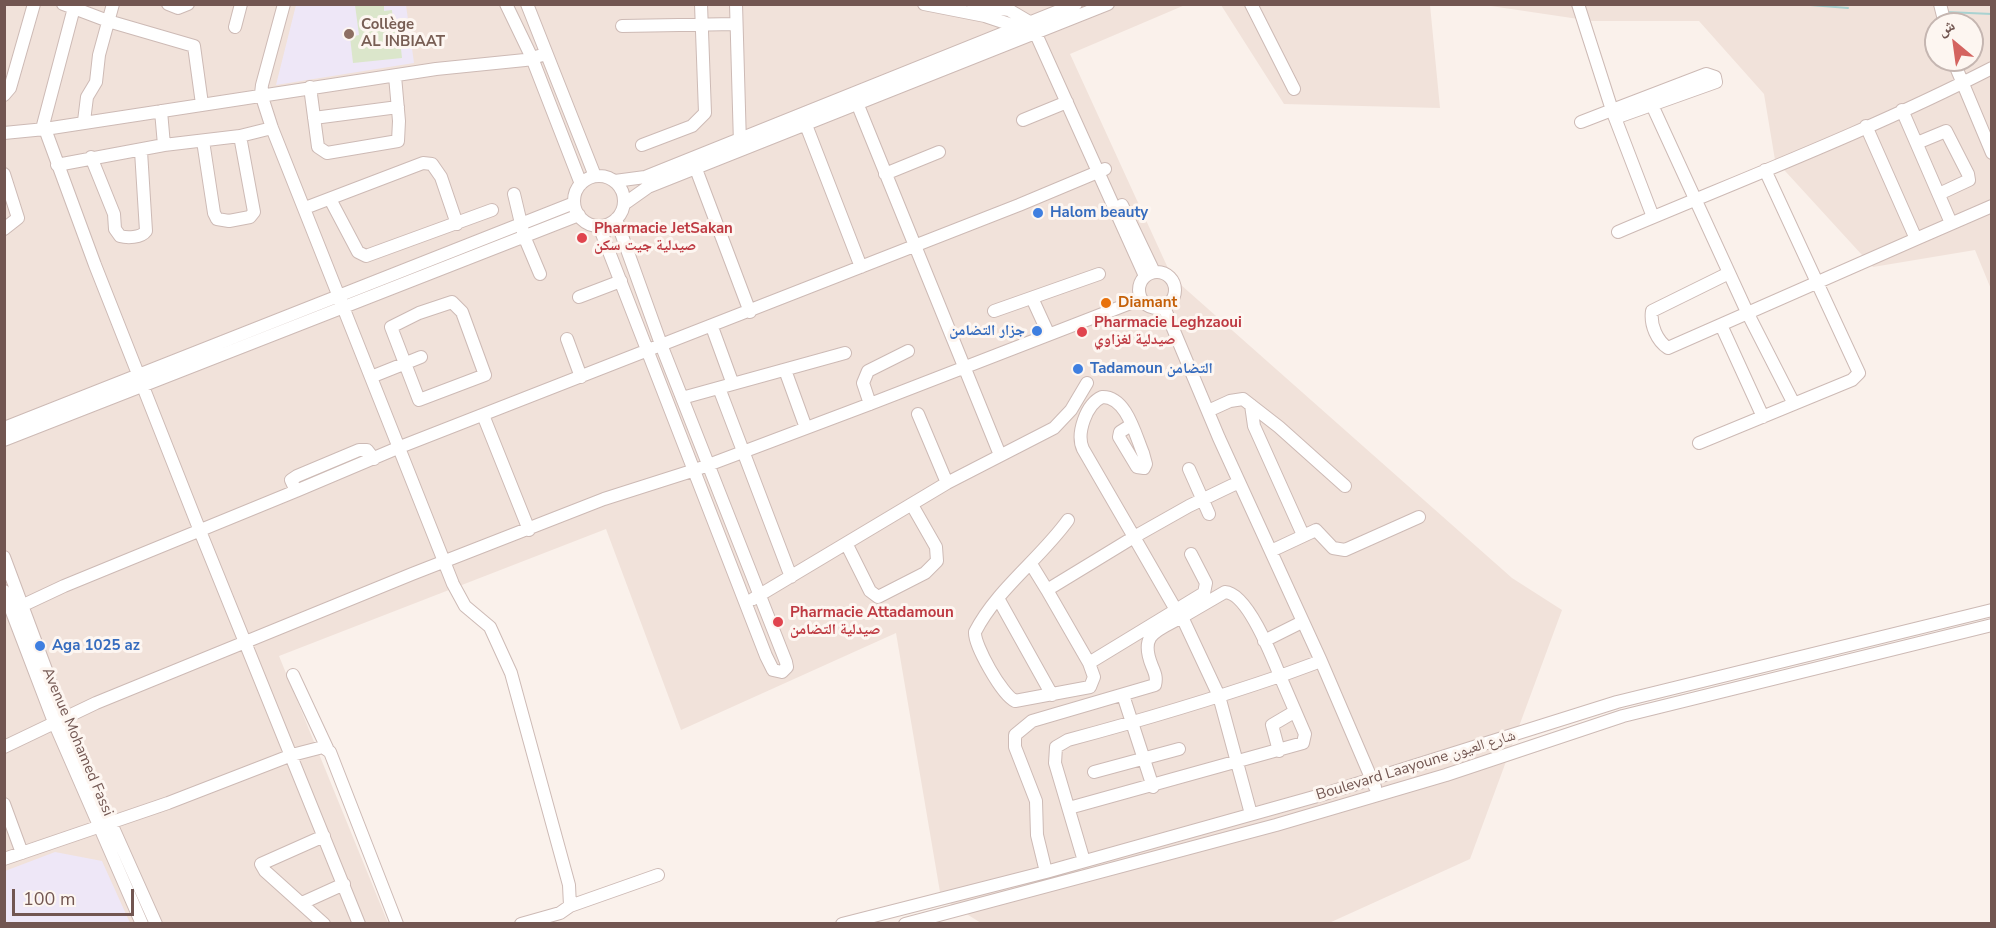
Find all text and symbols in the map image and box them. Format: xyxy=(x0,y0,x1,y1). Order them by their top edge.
north arrow xyxy=(1924,12,1984,72)
text: ش xyxy=(1933,14,1959,42)
place label: Collège AL INBIAAT xyxy=(361,16,445,51)
marker: Collège AL INBIAAT xyxy=(342,27,356,41)
place label: Halom beauty xyxy=(1050,204,1148,222)
marker: Halom beauty xyxy=(1031,206,1045,220)
place label: Pharmacie JetSakan صيدلية جيت سكن xyxy=(594,220,733,255)
marker: Pharmacie JetSakan صيدلية جيت سكن xyxy=(575,231,589,245)
place label: Diamant xyxy=(1118,294,1177,312)
marker: Diamant xyxy=(1099,296,1113,310)
place label: Pharmacie Leghzaoui صيدلية لغزاوي xyxy=(1094,314,1242,349)
place label: جزار التضامن xyxy=(949,322,1025,340)
marker: جزار التضامن xyxy=(1030,324,1044,338)
marker: Pharmacie Leghzaoui صيدلية لغزاوي xyxy=(1075,325,1089,339)
place label: Tadamoun التضامن xyxy=(1090,360,1213,378)
marker: Tadamoun التضامن xyxy=(1071,362,1085,376)
place label: Pharmacie Attadamoun صيدلية التضامن xyxy=(790,604,954,639)
marker: Pharmacie Attadamoun صيدلية التضامن xyxy=(771,615,785,629)
place label: Aga 1025 az xyxy=(52,637,140,655)
marker: Aga 1025 az xyxy=(33,639,47,653)
street label: Avenue Mohamed Fassi xyxy=(38,665,116,819)
street label: Boulevard Laayoune شارع العيون xyxy=(1314,727,1518,805)
scale bar xyxy=(15,877,136,915)
text: 100 m xyxy=(23,887,75,911)

